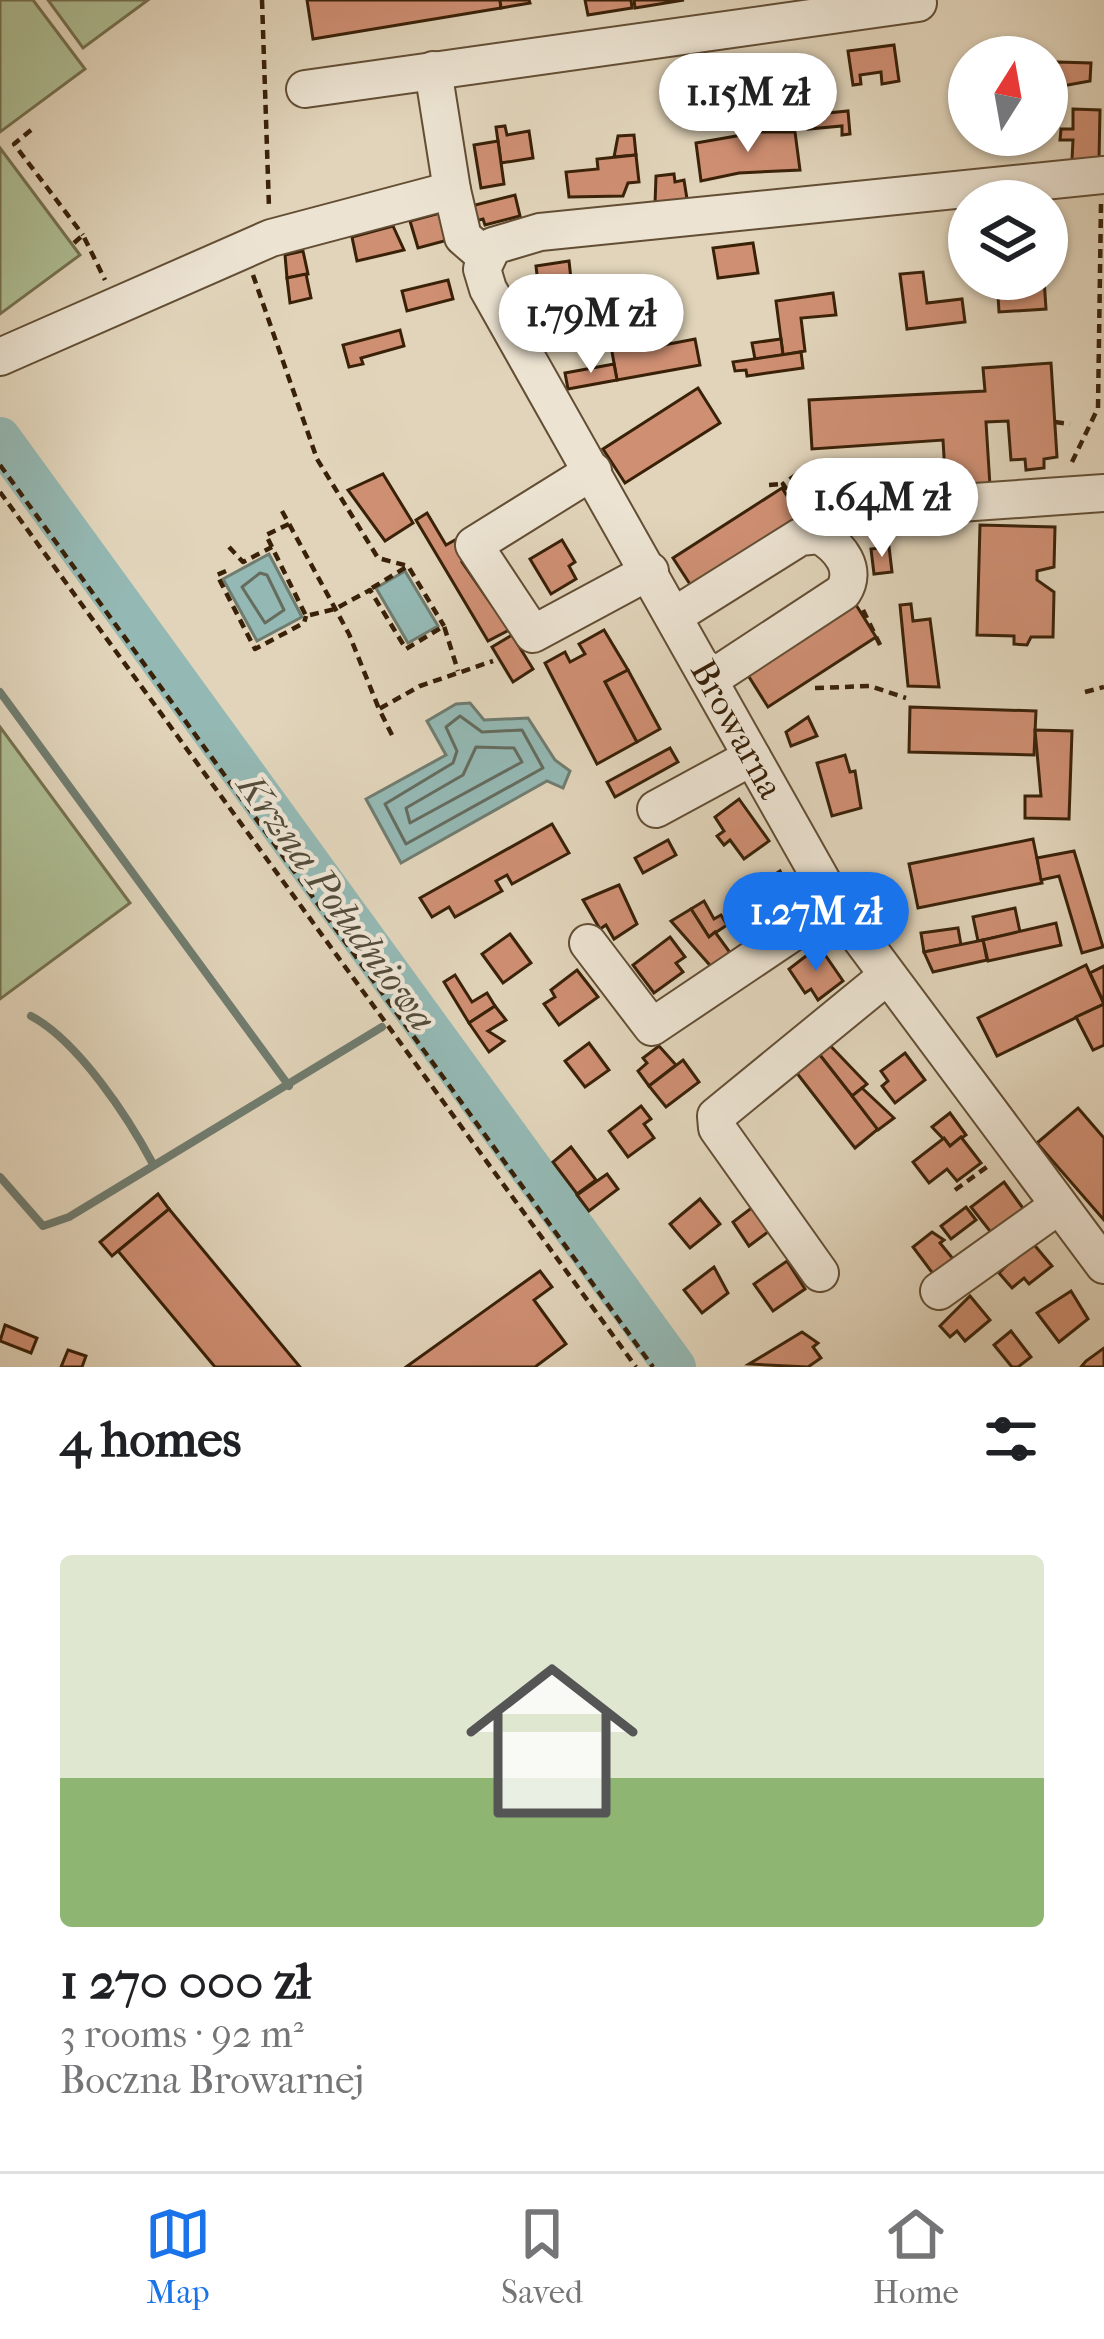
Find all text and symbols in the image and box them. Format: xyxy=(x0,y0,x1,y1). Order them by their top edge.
north arrow xyxy=(948,36,1068,156)
map controls xyxy=(948,36,1068,300)
pin: 1.15M zł xyxy=(624,53,872,155)
text: 1.15M zł xyxy=(686,69,810,115)
button: layers xyxy=(948,180,1068,300)
pin: 1.79M zł xyxy=(467,274,715,376)
text: 1.79M zł xyxy=(526,290,656,336)
pin: 1.64M zł xyxy=(758,458,1006,560)
text: 1.64M zł xyxy=(813,474,951,520)
street label: Browarna xyxy=(682,652,792,806)
water label: Krzna Południowa xyxy=(226,762,446,1040)
pin: 1.27M zł xyxy=(692,872,940,974)
text: 1.27M zł xyxy=(750,888,882,934)
icon: filters xyxy=(978,1406,1044,1472)
text: 4 homes xyxy=(60,1409,241,1469)
icon: home xyxy=(444,1633,660,1849)
text: 1 270 000 zł xyxy=(60,1951,311,2011)
text: 3 rooms · 92 m² xyxy=(60,2011,304,2057)
text: Boczna Browarnej xyxy=(60,2057,364,2103)
tab: Map xyxy=(145,2201,211,2312)
tab: Saved xyxy=(501,2201,583,2312)
tab: Home xyxy=(873,2201,959,2312)

